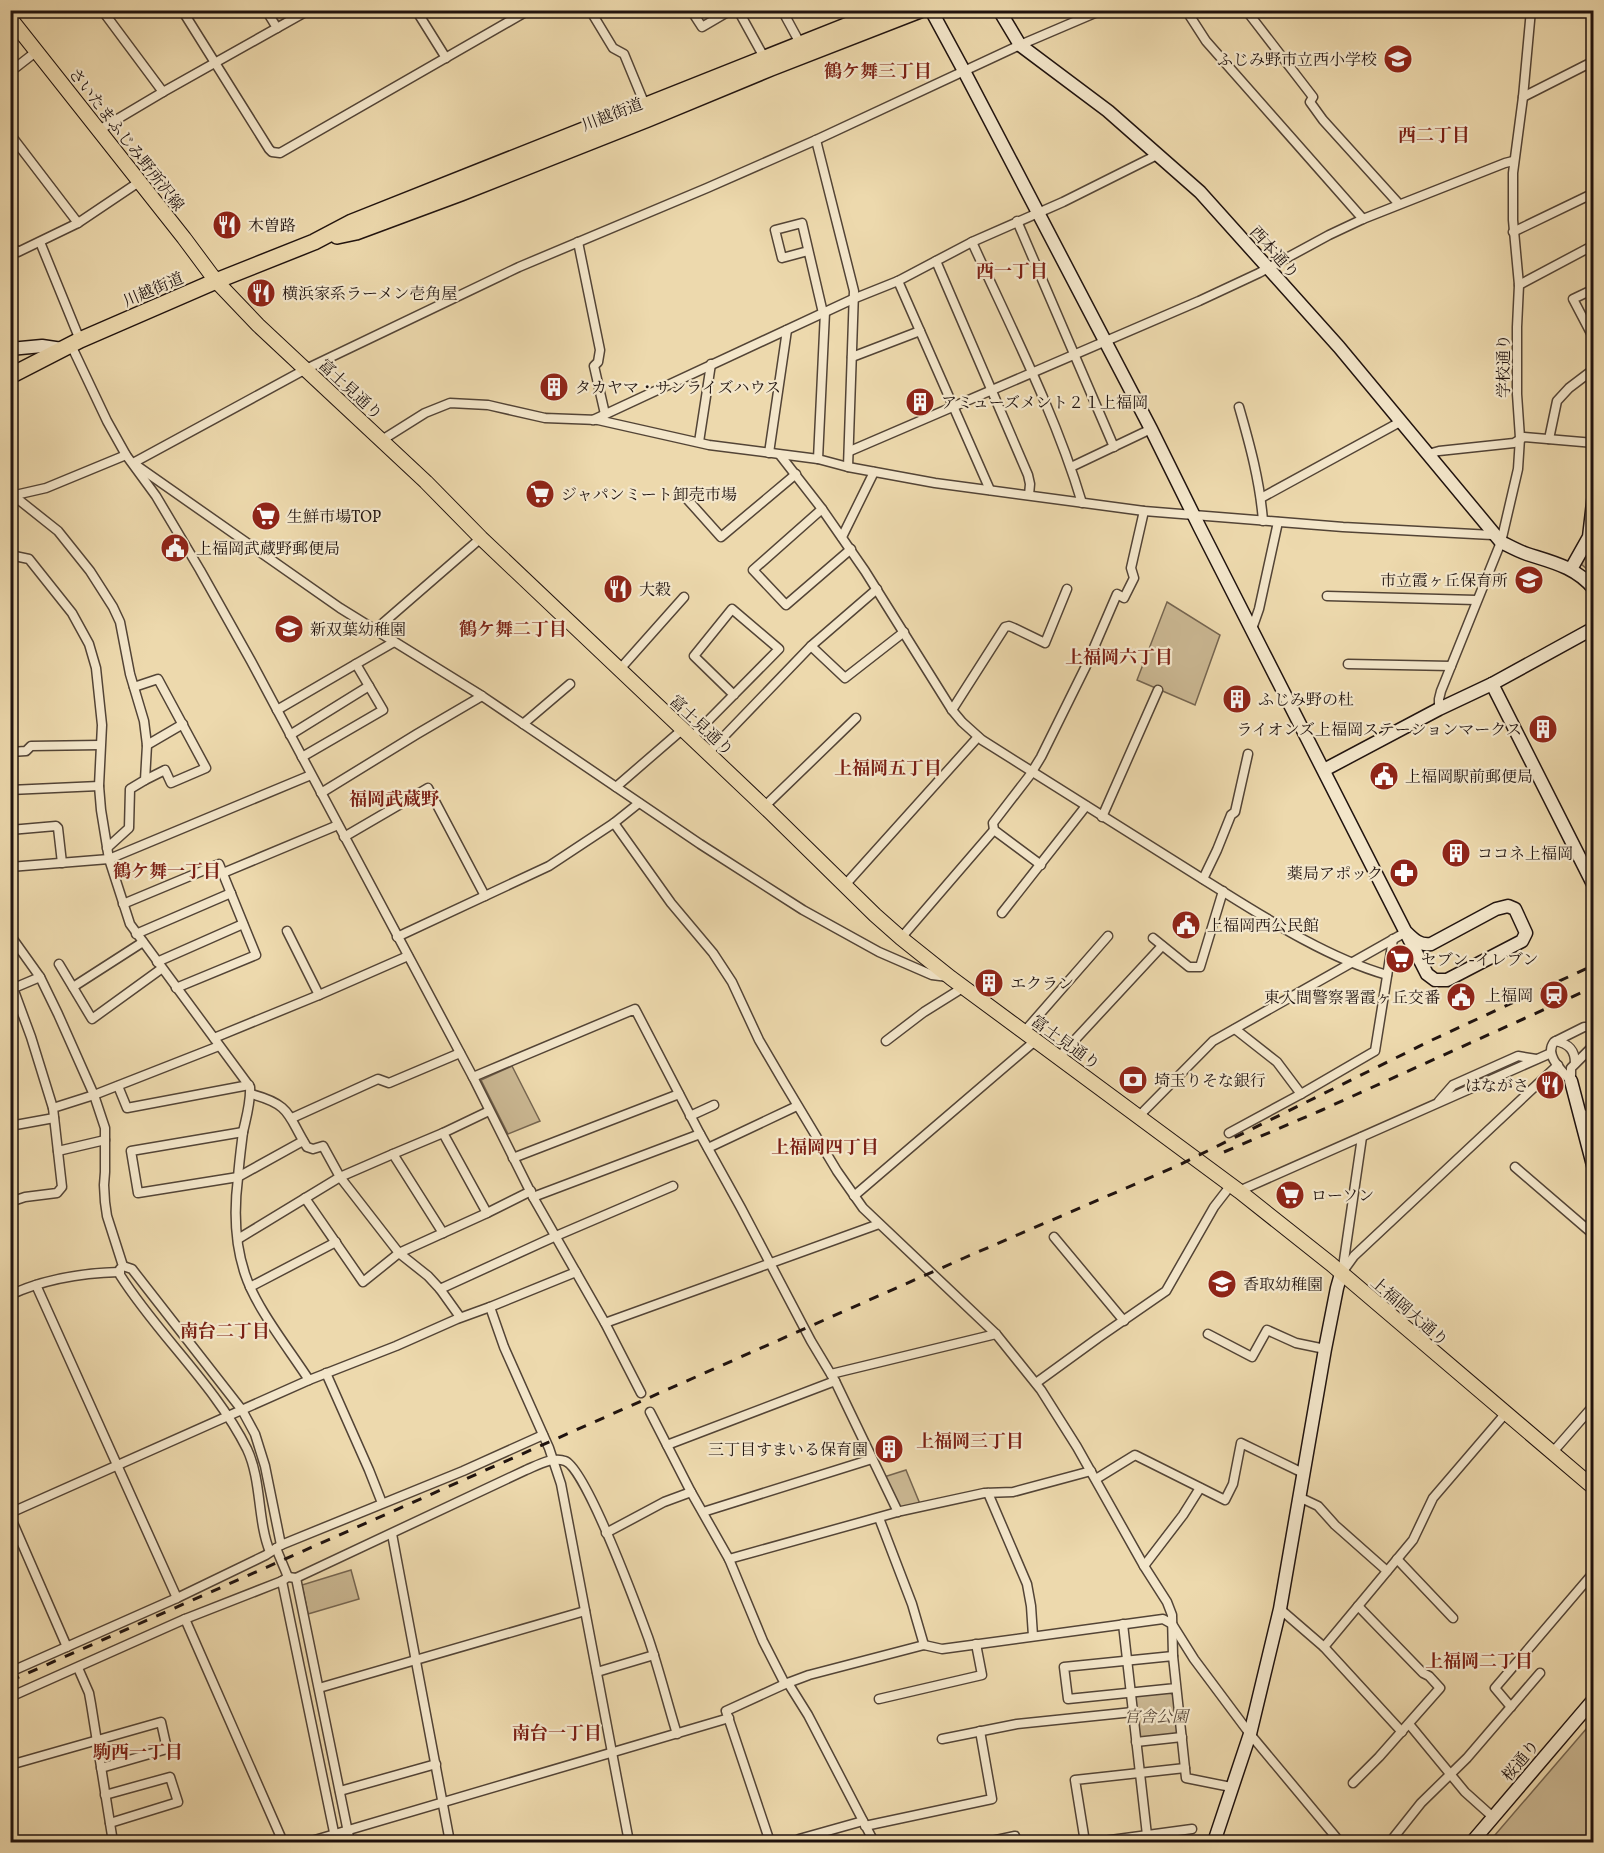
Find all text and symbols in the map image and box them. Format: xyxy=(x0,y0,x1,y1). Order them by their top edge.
school or university icon: ふじみ野市立西小学校 xyxy=(1382,43,1414,75)
place label: ふじみ野市立西小学校 xyxy=(1217,50,1377,72)
district label: 鶴ケ舞三丁目 xyxy=(824,60,932,85)
street label: さいたまふじみ野所沢線 xyxy=(63,64,188,216)
street label: 川越街道 xyxy=(579,94,647,138)
district label: 西二丁目 xyxy=(1398,124,1470,149)
restaurant icon: 木曽路 xyxy=(211,209,243,241)
place label: 木曽路 xyxy=(248,216,296,238)
street label: 西本通り xyxy=(1244,222,1303,284)
district label: 西一丁目 xyxy=(976,260,1048,285)
street label: 川越街道 xyxy=(120,268,188,313)
restaurant icon: 横浜家系ラーメン壱角屋 xyxy=(245,277,277,309)
place label: 横浜家系ラーメン壱角屋 xyxy=(282,284,457,306)
street label: 学校通り xyxy=(1494,334,1516,398)
street label: 富士見通り xyxy=(313,355,386,426)
building icon: タカヤマ・サンライズハウス xyxy=(538,371,570,403)
place label: タカヤマ・サンライズハウス xyxy=(575,378,781,400)
building icon: アミューズメント２１上福岡 xyxy=(904,386,936,418)
place label: アミューズメント２１上福岡 xyxy=(941,393,1148,415)
supermarket icon: ジャパンミート卸売市場 xyxy=(524,478,556,510)
place label: ジャパンミート卸売市場 xyxy=(561,485,737,507)
supermarket icon: 生鮮市場TOP xyxy=(250,500,282,532)
place label: 生鮮市場TOP xyxy=(287,507,381,529)
public building icon: 上福岡武蔵野郵便局 xyxy=(159,532,191,564)
place label: 上福岡武蔵野郵便局 xyxy=(196,539,340,561)
school or university icon: 市立霞ヶ丘保育所 xyxy=(1513,564,1545,596)
place label: 市立霞ヶ丘保育所 xyxy=(1380,571,1508,593)
restaurant icon: 大穀 xyxy=(602,573,634,605)
place label: 大穀 xyxy=(639,580,671,602)
school or university icon: 新双葉幼稚園 xyxy=(273,613,305,645)
district label: 鶴ケ舞二丁目 xyxy=(459,618,567,643)
place label: 新双葉幼稚園 xyxy=(310,620,406,642)
district label: 上福岡六丁目 xyxy=(1065,646,1173,671)
building icon: ふじみ野の杜 xyxy=(1221,683,1253,715)
place label: ふじみ野の杜 xyxy=(1258,690,1354,712)
street label: 富士見通り xyxy=(664,691,737,762)
building icon: ライオンズ上福岡ステーションマークス xyxy=(1527,713,1559,745)
place label: ライオンズ上福岡ステーションマークス xyxy=(1237,720,1522,742)
district label: 上福岡五丁目 xyxy=(834,757,942,782)
public building icon: 上福岡駅前郵便局 xyxy=(1368,760,1400,792)
place label: 上福岡駅前郵便局 xyxy=(1405,767,1533,789)
district label: 福岡武蔵野 xyxy=(349,788,440,813)
building icon: ココネ上福岡 xyxy=(1440,837,1472,869)
place label: ココネ上福岡 xyxy=(1477,844,1573,866)
pharmacy icon: 薬局アポック xyxy=(1388,857,1420,889)
district label: 鶴ケ舞一丁目 xyxy=(113,860,221,885)
place label: 薬局アポック xyxy=(1287,864,1383,886)
public building icon: 上福岡西公民館 xyxy=(1170,909,1202,941)
place label: 上福岡西公民館 xyxy=(1207,916,1319,938)
supermarket icon: セブン-イレブン xyxy=(1384,943,1416,975)
place label: セブン-イレブン xyxy=(1421,950,1538,972)
building icon: エクラン xyxy=(973,967,1005,999)
place label: エクラン xyxy=(1010,974,1074,996)
station icon: 上福岡 xyxy=(1538,979,1570,1011)
public building icon: 東入間警察署霞ヶ丘交番 xyxy=(1445,981,1477,1013)
place label: 上福岡 xyxy=(1485,986,1533,1008)
place label: 東入間警察署霞ヶ丘交番 xyxy=(1264,988,1440,1010)
street label: 富士見通り xyxy=(1026,1011,1104,1076)
bank icon: 埼玉りそな銀行 xyxy=(1117,1064,1149,1096)
restaurant icon: はながさ xyxy=(1534,1069,1566,1101)
place label: 埼玉りそな銀行 xyxy=(1154,1071,1266,1093)
place label: はながさ xyxy=(1465,1076,1529,1098)
district label: 上福岡四丁目 xyxy=(771,1136,879,1161)
supermarket icon: ローソン xyxy=(1274,1179,1306,1211)
place label: ローソン xyxy=(1311,1186,1374,1208)
school or university icon: 香取幼稚園 xyxy=(1206,1268,1238,1300)
street label: 上福岡大通り xyxy=(1365,1273,1452,1352)
place label: 香取幼稚園 xyxy=(1243,1275,1323,1297)
district label: 南台二丁目 xyxy=(180,1320,270,1345)
district label: 上福岡三丁目 xyxy=(916,1430,1024,1455)
building icon: 三丁目すまいる保育園 xyxy=(873,1433,905,1465)
place label: 三丁目すまいる保育園 xyxy=(708,1440,868,1462)
district label: 上福岡二丁目 xyxy=(1425,1650,1533,1675)
park label: 官舎公園 xyxy=(1124,1707,1191,1729)
district label: 南台一丁目 xyxy=(512,1722,602,1747)
street label: 桜通り xyxy=(1498,1736,1545,1787)
district label: 駒西一丁目 xyxy=(93,1741,183,1766)

